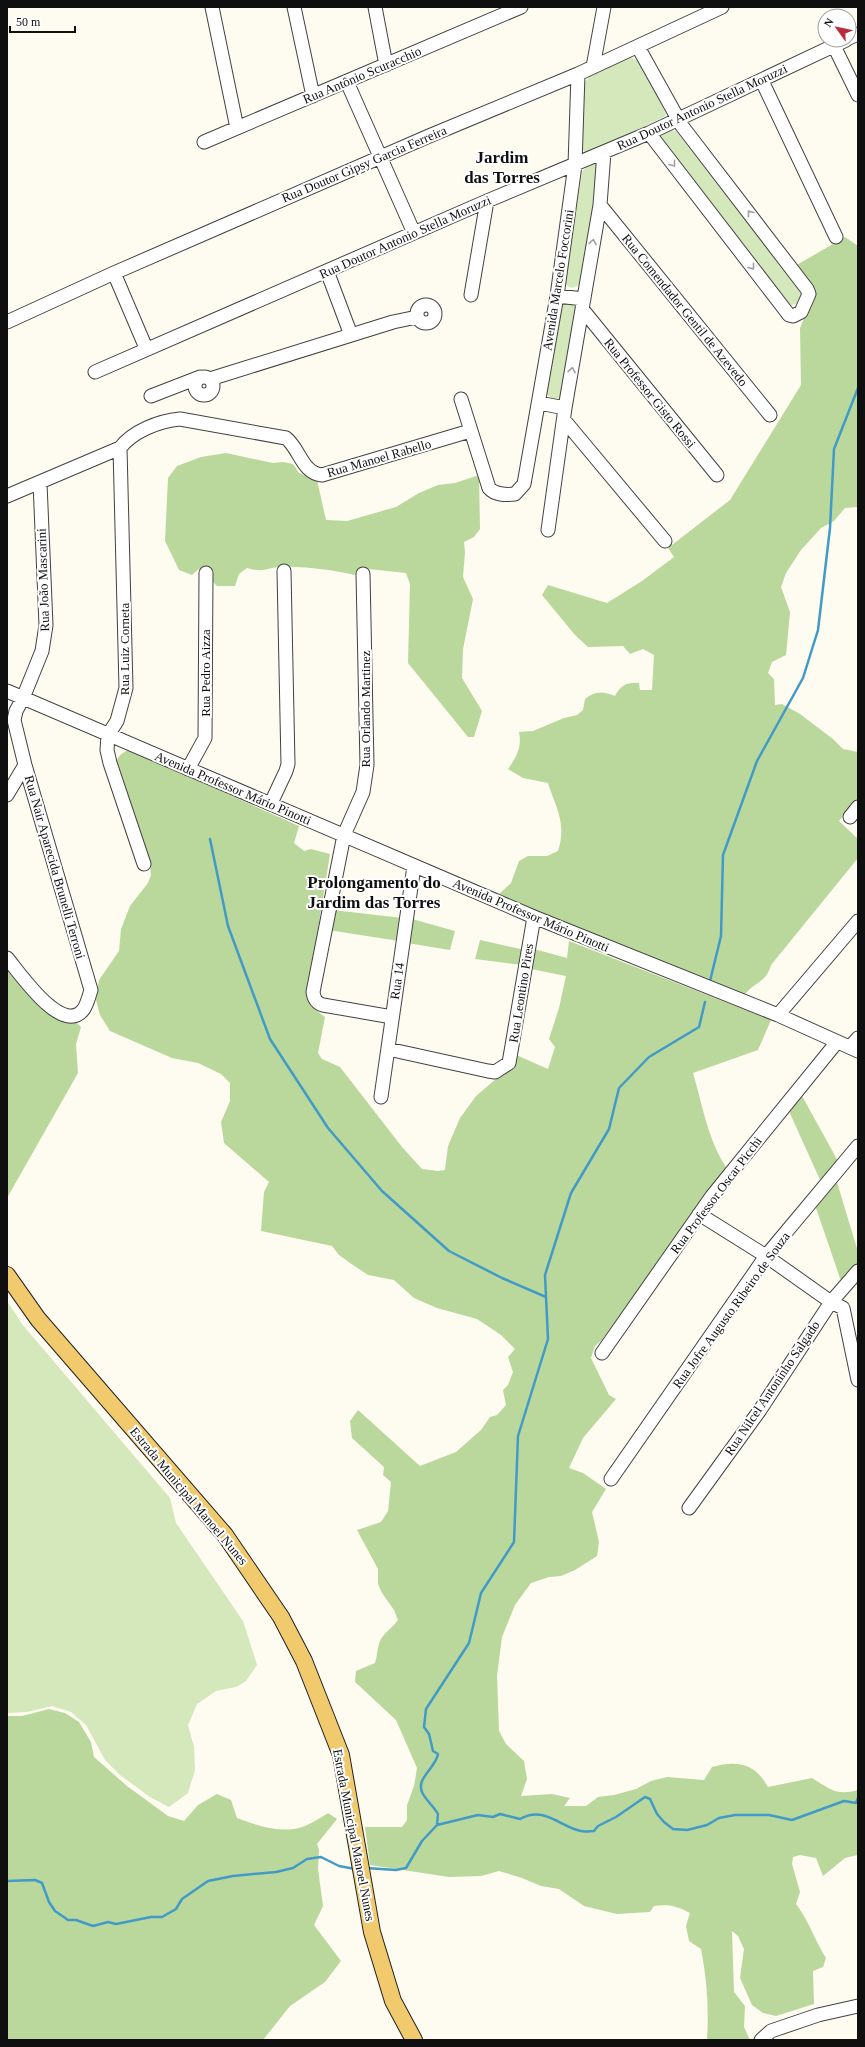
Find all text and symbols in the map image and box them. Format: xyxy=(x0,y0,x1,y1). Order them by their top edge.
scale bar xyxy=(10,8,75,34)
north arrow xyxy=(817,8,857,48)
text: 50 m xyxy=(16,15,41,29)
text: N xyxy=(821,16,836,29)
street label: Rua Antônio Scuracchio xyxy=(301,43,423,107)
street label: Rua Doutor Antonio Stella Moruzzi xyxy=(614,61,790,153)
street label: Rua Doutor Gipsy Garcia Ferreira xyxy=(279,122,449,206)
district label: Jardim das Torres xyxy=(464,148,540,187)
one-way arrow xyxy=(668,160,675,167)
street label: Rua Doutor Antonio Stella Moruzzi xyxy=(317,192,494,282)
street label: Avenida Marcelo Foccorini xyxy=(539,208,577,352)
one-way arrow xyxy=(748,211,755,218)
street label: Rua Comendador Gentil de Azevedo xyxy=(619,231,751,389)
one-way arrow xyxy=(589,238,597,245)
one-way arrow xyxy=(748,263,755,270)
street label: Rua Professor Gisto Rossi xyxy=(601,335,699,451)
one-way arrow xyxy=(567,367,576,373)
street label: Rua Manoel Rabello xyxy=(325,436,433,480)
street label: Rua João Mascarini xyxy=(34,528,52,632)
street label: Rua Luiz Corneta xyxy=(117,603,132,695)
street label: Rua Pedro Aizza xyxy=(198,629,213,717)
street label: Rua Orlando Martinez xyxy=(358,650,373,767)
street label: Avenida Professor Mário Pinotti xyxy=(153,748,314,828)
street label: Rua Nair Aparecida Brunelli Terroni xyxy=(22,774,89,961)
district label: Prolongamento do Jardim das Torres xyxy=(307,873,441,912)
street label: Avenida Professor Mário Pinotti xyxy=(451,875,612,955)
street label: Rua Leontino Pires xyxy=(506,942,536,1044)
street label: Rua 14 xyxy=(387,961,407,1000)
street label: Rua Professor Oscar Picchi xyxy=(667,1133,765,1256)
street label: Rua Jofre Augusto Ribeiro de Souza xyxy=(669,1229,793,1391)
street label: Rua Nilcel Antoninho Salgado xyxy=(721,1318,823,1458)
street label: Estrada Municipal Manoel Nunes xyxy=(127,1424,251,1568)
street label: Estrada Municipal Manoel Nunes xyxy=(330,1748,378,1922)

